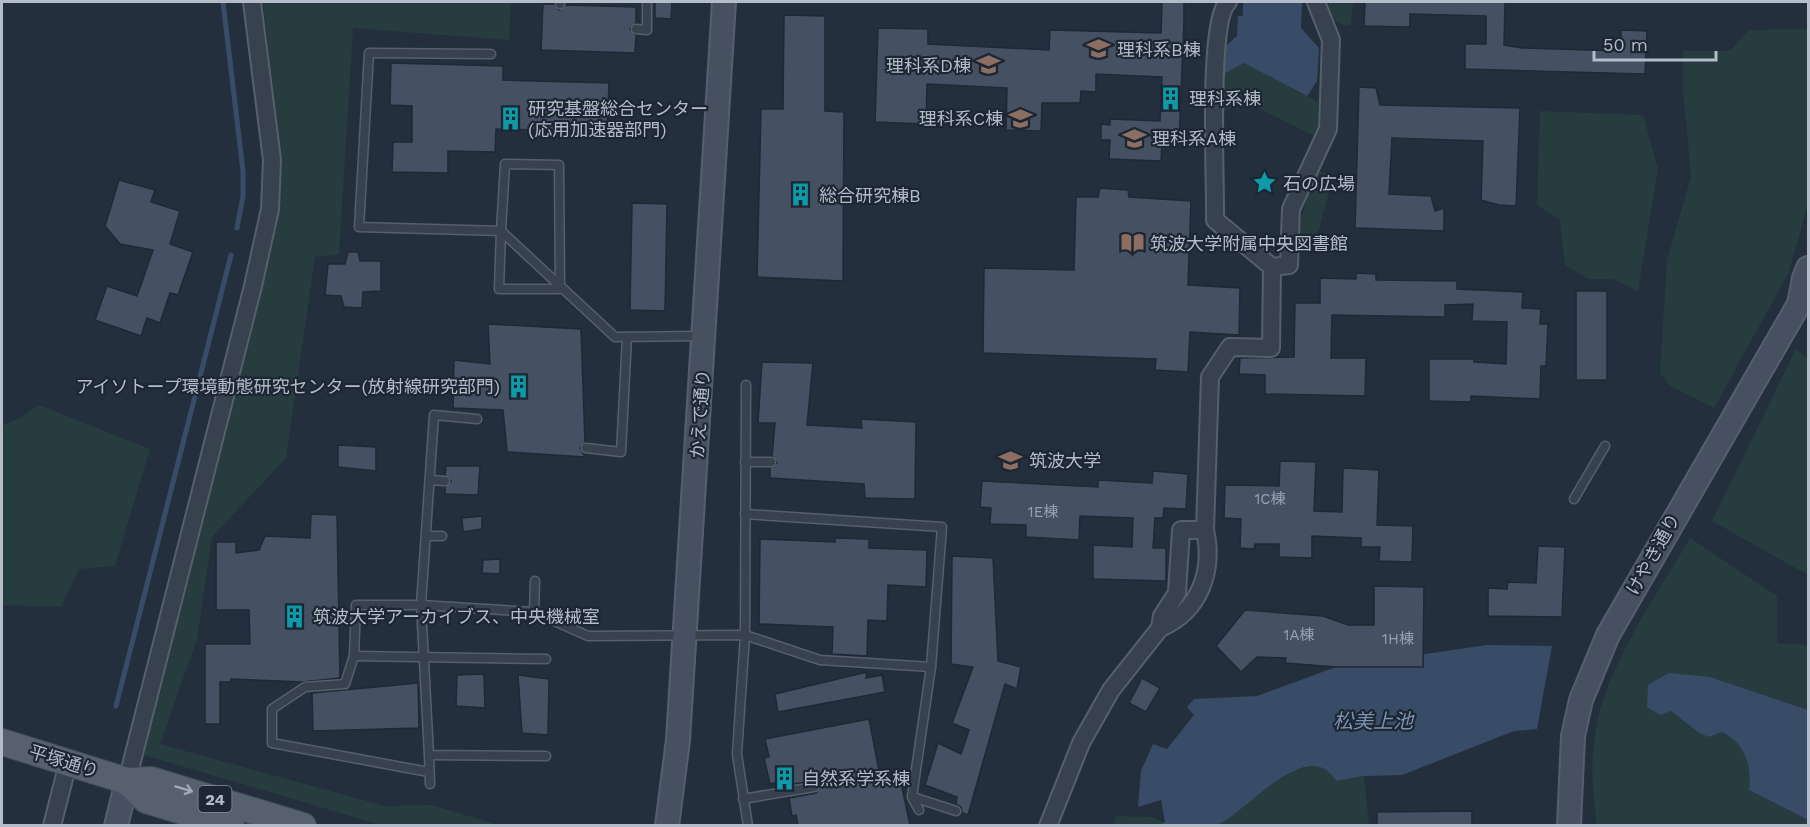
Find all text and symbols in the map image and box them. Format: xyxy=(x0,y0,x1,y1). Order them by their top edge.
scale bar xyxy=(1594,24,1716,62)
text: 50 m xyxy=(1603,34,1648,55)
school or university icon: 理科系B棟 xyxy=(1086,36,1112,62)
place label: 理科系B棟 xyxy=(1117,39,1201,60)
school or university icon: 理科系D棟 xyxy=(976,52,1002,78)
place label: 理科系D棟 xyxy=(886,55,971,76)
building icon: 理科系棟 xyxy=(1158,85,1184,111)
place label: 理科系棟 xyxy=(1189,88,1261,109)
place label: 研究基盤総合センター (応用加速器部門) xyxy=(528,98,708,140)
building icon: 研究基盤総合センター (応用加速器部門) xyxy=(497,105,523,131)
school or university icon: 理科系C棟 xyxy=(1008,105,1034,131)
place label: 理科系C棟 xyxy=(919,108,1003,129)
school or university icon: 理科系A棟 xyxy=(1121,125,1147,151)
place label: 理科系A棟 xyxy=(1152,128,1236,149)
place icon: 石の広場 xyxy=(1252,170,1278,196)
place label: 石の広場 xyxy=(1283,173,1355,194)
building icon: 総合研究棟B xyxy=(788,182,814,208)
place label: 総合研究棟B xyxy=(819,185,921,206)
library icon: 筑波大学附属中央図書館 xyxy=(1119,230,1145,256)
place label: 筑波大学附属中央図書館 xyxy=(1150,233,1348,254)
street label: かえで通り xyxy=(686,369,714,459)
building icon: アイソトープ環境動態研究センター(放射線研究部門) xyxy=(505,373,531,399)
place label: アイソトープ環境動態研究センター(放射線研究部門) xyxy=(75,376,500,397)
school or university icon: 筑波大学 xyxy=(998,447,1024,473)
place label: 筑波大学 xyxy=(1029,450,1101,471)
house number: 1C棟 xyxy=(1254,490,1286,508)
house number: 1E棟 xyxy=(1028,503,1058,521)
street label: けやき通り xyxy=(1622,510,1684,598)
building icon: 筑波大学アーカイブス、中央機械室 xyxy=(282,603,308,629)
place label: 筑波大学アーカイブス、中央機械室 xyxy=(313,606,600,627)
house number: 1A棟 xyxy=(1284,626,1314,644)
house number: 1H棟 xyxy=(1382,630,1414,648)
water label: 松美上池 xyxy=(1333,709,1415,733)
street label: 平塚通り xyxy=(27,740,101,782)
building icon: 自然系学系棟 xyxy=(771,765,797,791)
place label: 自然系学系棟 xyxy=(802,768,910,789)
one-way arrow xyxy=(174,784,193,795)
road number: 24 xyxy=(198,786,232,812)

